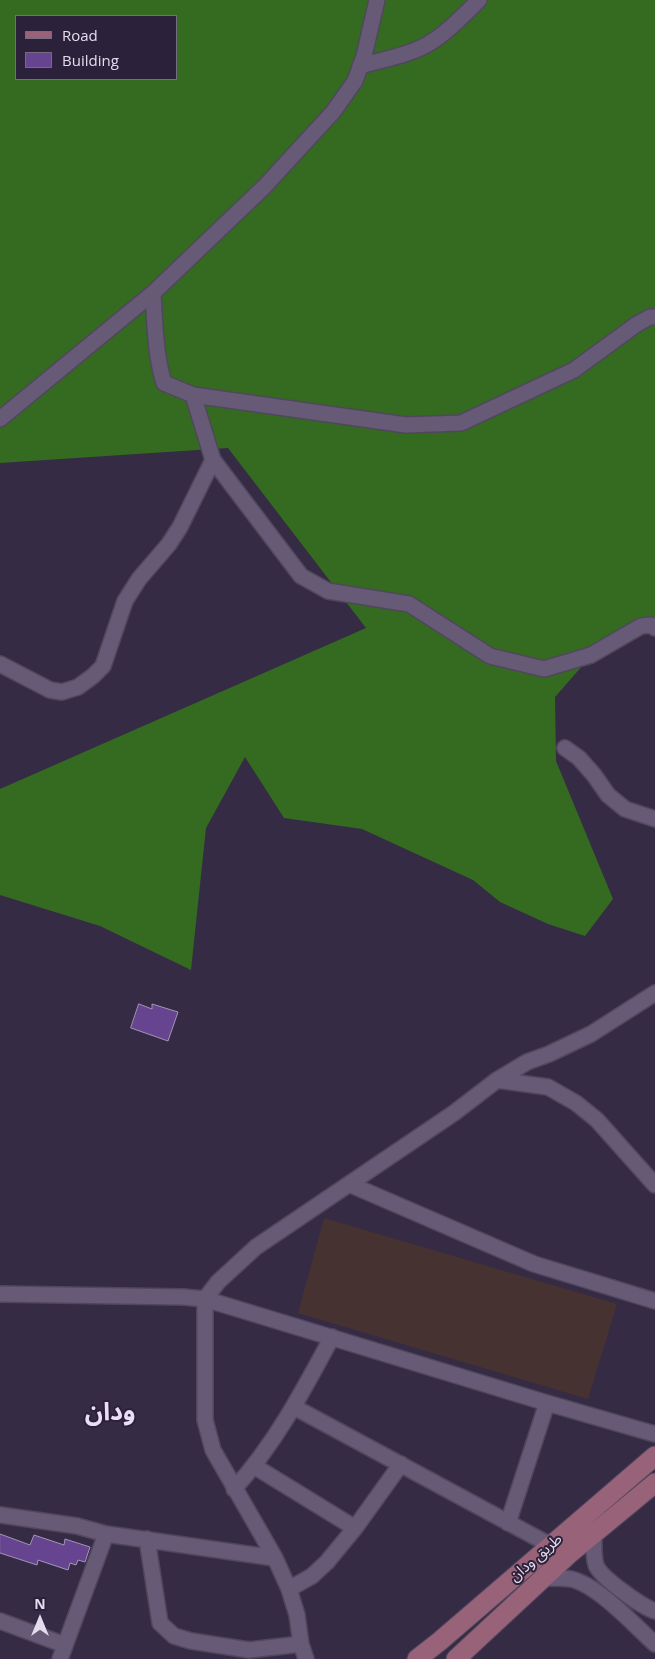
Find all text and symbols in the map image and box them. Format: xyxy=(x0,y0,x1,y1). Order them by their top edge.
legend xyxy=(15,15,178,80)
text: Road xyxy=(62,25,98,45)
text: Building xyxy=(62,50,119,70)
district label: ودان xyxy=(85,1398,135,1428)
street label: طريق ودان xyxy=(506,1530,566,1586)
north arrow xyxy=(15,1594,65,1644)
text: N xyxy=(34,1594,46,1613)

